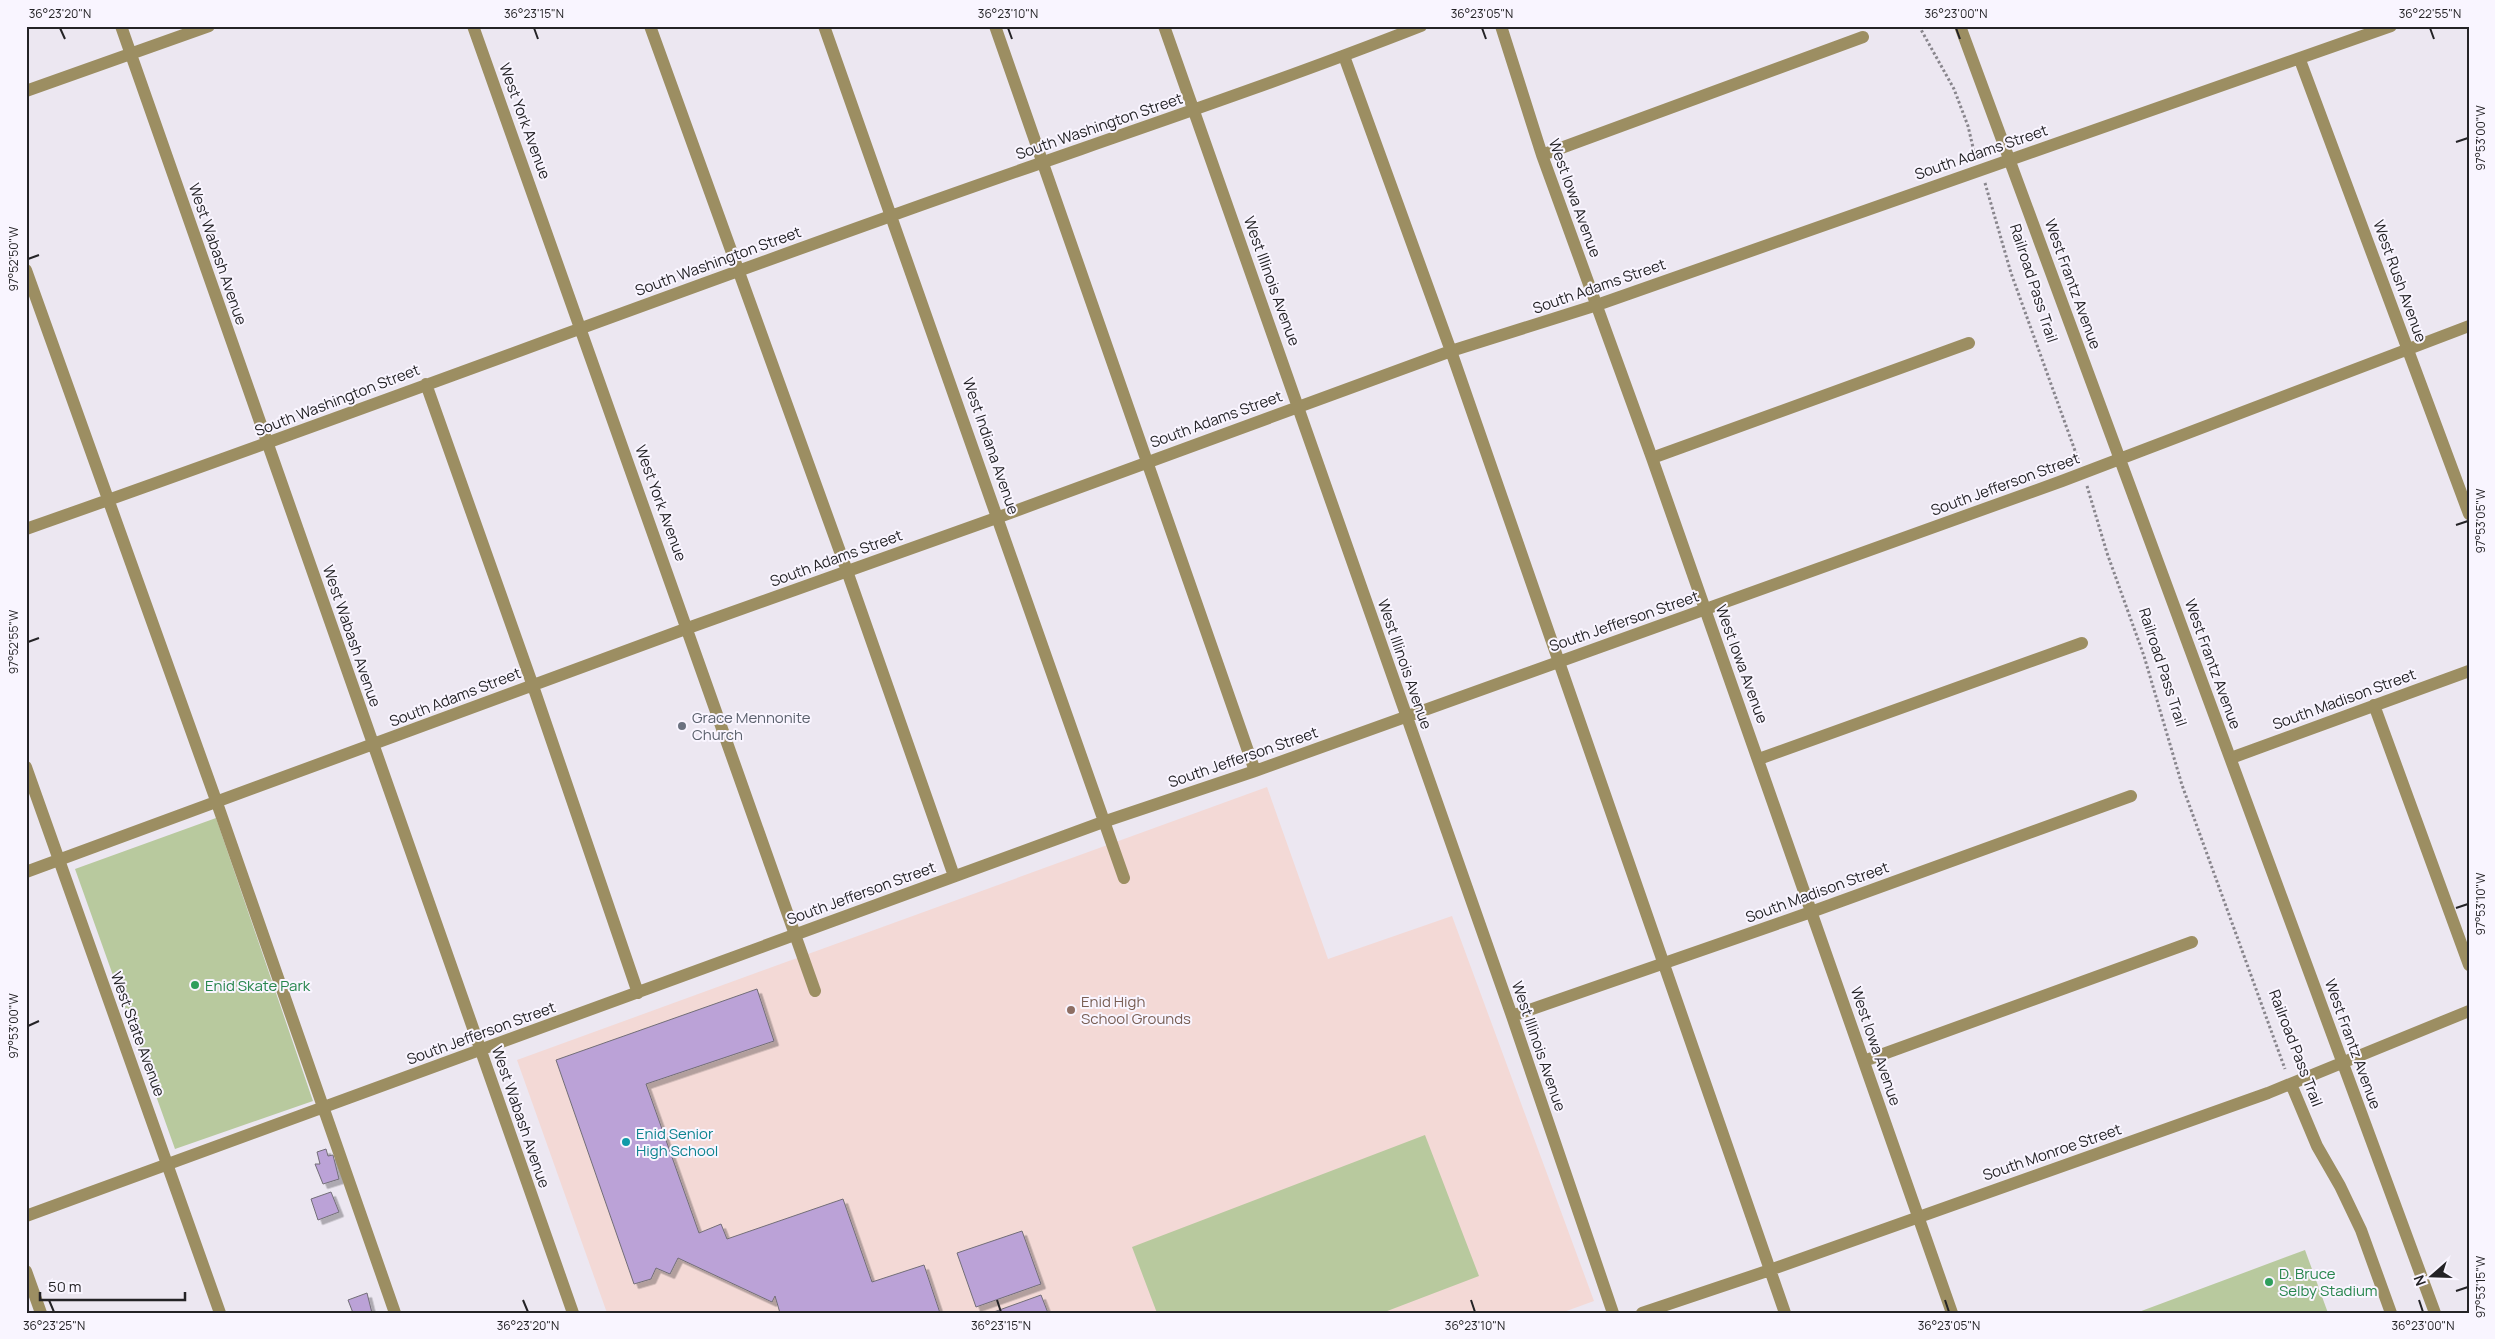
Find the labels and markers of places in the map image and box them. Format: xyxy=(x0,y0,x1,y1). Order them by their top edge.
place label: Grace Mennonite Church xyxy=(692,707,811,745)
marker: Grace Mennonite Church xyxy=(676,720,688,732)
place label: Enid Skate Park xyxy=(205,975,311,996)
marker: Enid Skate Park xyxy=(189,979,201,991)
place label: Enid High School Grounds xyxy=(1081,991,1191,1029)
marker: Enid High School Grounds xyxy=(1065,1004,1077,1016)
place label: Enid Senior High School xyxy=(636,1123,718,1161)
marker: Enid Senior High School xyxy=(620,1136,632,1148)
place label: D. Bruce Selby Stadium xyxy=(2279,1263,2378,1301)
marker: D. Bruce Selby Stadium xyxy=(2263,1276,2275,1288)

